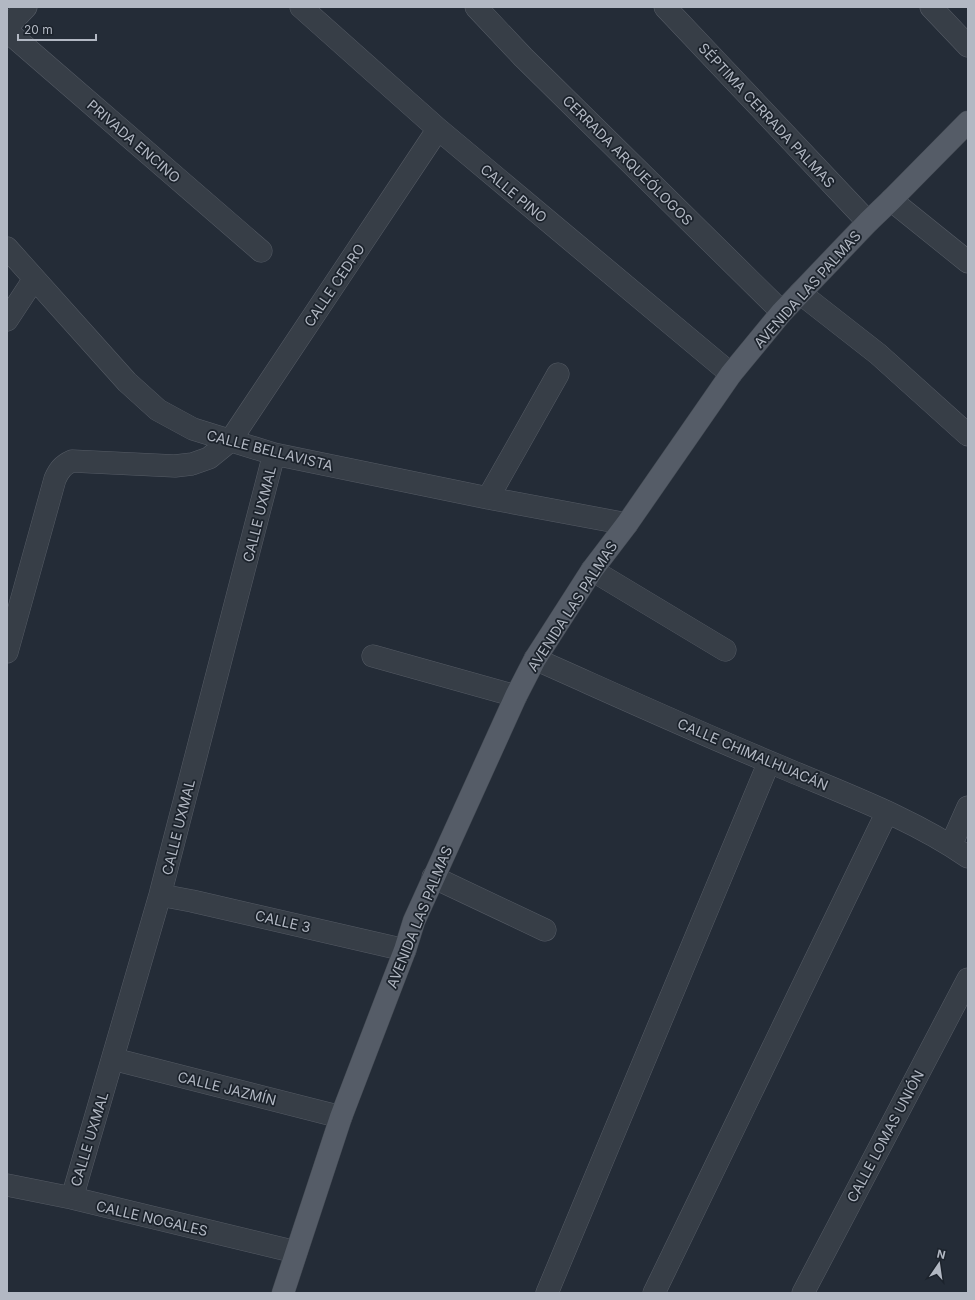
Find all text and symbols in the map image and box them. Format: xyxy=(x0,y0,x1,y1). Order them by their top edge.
scale bar xyxy=(18,16,96,42)
text: 20 m xyxy=(24,22,53,37)
street label: SÉPTIMA CERRADA PALMAS xyxy=(695,39,839,191)
street label: CERRADA ARQUEÓLOGOS xyxy=(559,91,697,229)
street label: PRIVADA ENCINO xyxy=(84,96,184,186)
street label: CALLE PINO xyxy=(477,160,551,226)
street label: AVENIDA LAS PALMAS xyxy=(750,227,864,351)
street label: CALLE CEDRO xyxy=(300,240,368,330)
street label: CALLE BELLAVISTA xyxy=(205,426,335,474)
street label: CALLE UXMAL xyxy=(239,464,279,564)
street label: AVENIDA LAS PALMAS xyxy=(524,538,620,674)
street label: CALLE CHIMALHUACÁN xyxy=(675,714,831,794)
street label: CALLE UXMAL xyxy=(158,777,198,877)
street label: AVENIDA LAS PALMAS xyxy=(383,844,455,990)
street label: CALLE 3 xyxy=(254,906,312,936)
street label: CALLE LOMAS UNIÓN xyxy=(843,1067,927,1205)
street label: CALLE JAZMÍN xyxy=(176,1068,278,1108)
street label: CALLE UXMAL xyxy=(67,1090,111,1188)
street label: CALLE NOGALES xyxy=(94,1197,210,1239)
north arrow xyxy=(919,1244,959,1284)
text: N xyxy=(936,1246,947,1262)

